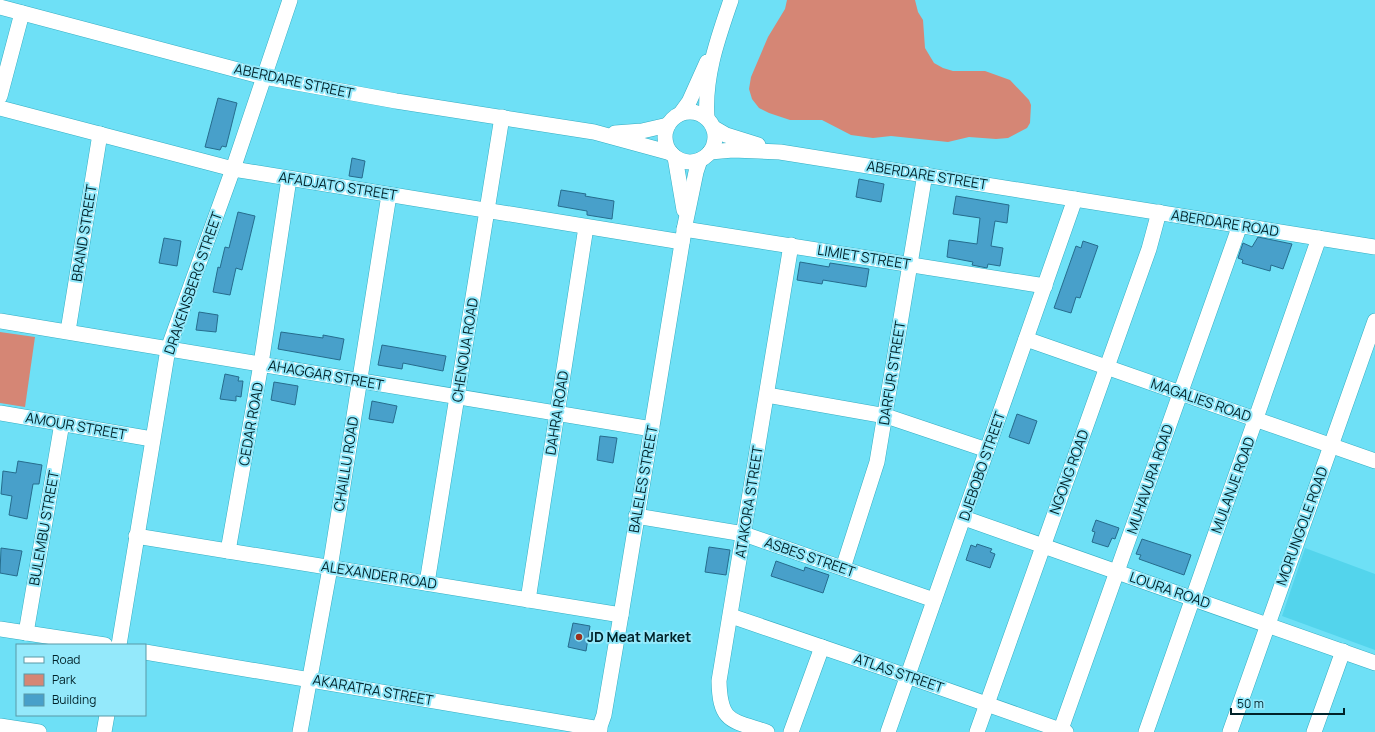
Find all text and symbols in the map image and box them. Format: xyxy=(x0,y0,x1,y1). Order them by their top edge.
street label: ABERDARE STREET xyxy=(232,59,356,103)
street label: ABERDARE STREET xyxy=(865,156,989,194)
street label: AFADJATO STREET xyxy=(277,167,399,204)
street label: BRAND STREET xyxy=(66,182,101,283)
street label: ABERDARE ROAD xyxy=(1170,205,1280,240)
street label: DRAKENSBERG STREET xyxy=(159,208,226,357)
street label: LIMIET STREET xyxy=(816,240,913,273)
street label: CHENOUA ROAD xyxy=(447,296,482,403)
street label: DARFUR STREET xyxy=(874,319,909,426)
street label: AHAGGAR STREET xyxy=(267,355,386,394)
street label: DAHRA ROAD xyxy=(540,369,573,456)
street label: MAGALIES ROAD xyxy=(1148,373,1254,426)
street label: CEDAR ROAD xyxy=(234,381,267,467)
street label: AMOUR STREET xyxy=(24,407,129,444)
street label: DJEBOBO STREET xyxy=(954,408,1009,523)
street label: CHAILLU ROAD xyxy=(329,415,362,513)
street label: MUHAVURA ROAD xyxy=(1122,421,1177,536)
street label: BALELES STREET xyxy=(624,423,661,534)
street label: NGONG ROAD xyxy=(1044,427,1093,517)
street label: MULANJE ROAD xyxy=(1206,434,1259,536)
street label: ATAKORA STREET xyxy=(730,444,767,559)
street label: MORUNGOLE ROAD xyxy=(1271,464,1332,588)
street label: BULEMBU STREET xyxy=(24,468,63,587)
street label: ASBES STREET xyxy=(762,532,859,581)
street label: ALEXANDER ROAD xyxy=(320,556,438,593)
street label: LOURA ROAD xyxy=(1127,567,1213,612)
place label: JD Meat Market xyxy=(587,627,691,646)
marker: JD Meat Market xyxy=(574,632,584,642)
legend xyxy=(16,644,146,716)
street label: ATLAS STREET xyxy=(852,648,947,697)
text: Road xyxy=(52,651,80,668)
street label: AKARATRA STREET xyxy=(311,670,435,710)
text: Park xyxy=(52,671,77,688)
scale bar xyxy=(1231,690,1344,716)
text: Building xyxy=(52,691,96,708)
text: 50 m xyxy=(1237,695,1264,712)

